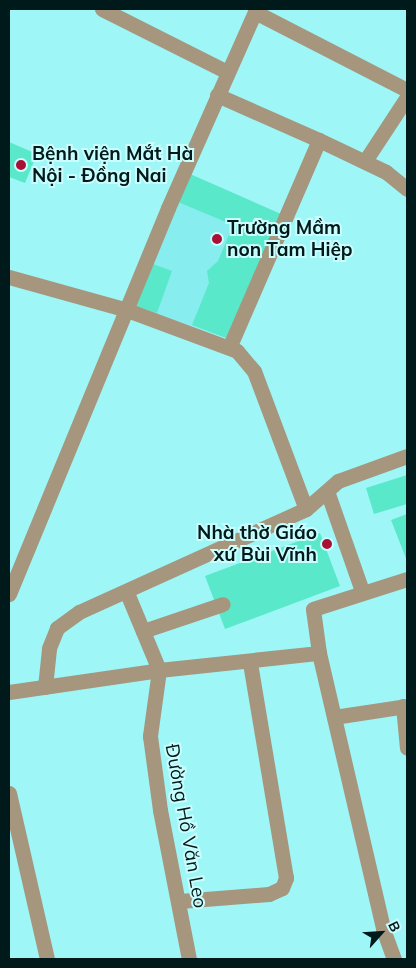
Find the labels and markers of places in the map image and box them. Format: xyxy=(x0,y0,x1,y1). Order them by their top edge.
place label: Bệnh viện Mắt Hà Nội - Đồng Nai xyxy=(32,143,193,187)
marker: Bệnh viện Mắt Hà Nội - Đồng Nai xyxy=(14,158,28,172)
place label: Trường Mầm non Tam Hiệp xyxy=(227,217,353,261)
marker: Trường Mầm non Tam Hiệp xyxy=(211,233,223,245)
place label: Nhà thờ Giáo xứ Bùi Vĩnh xyxy=(197,522,317,566)
marker: Nhà thờ Giáo xứ Bùi Vĩnh xyxy=(321,538,333,550)

